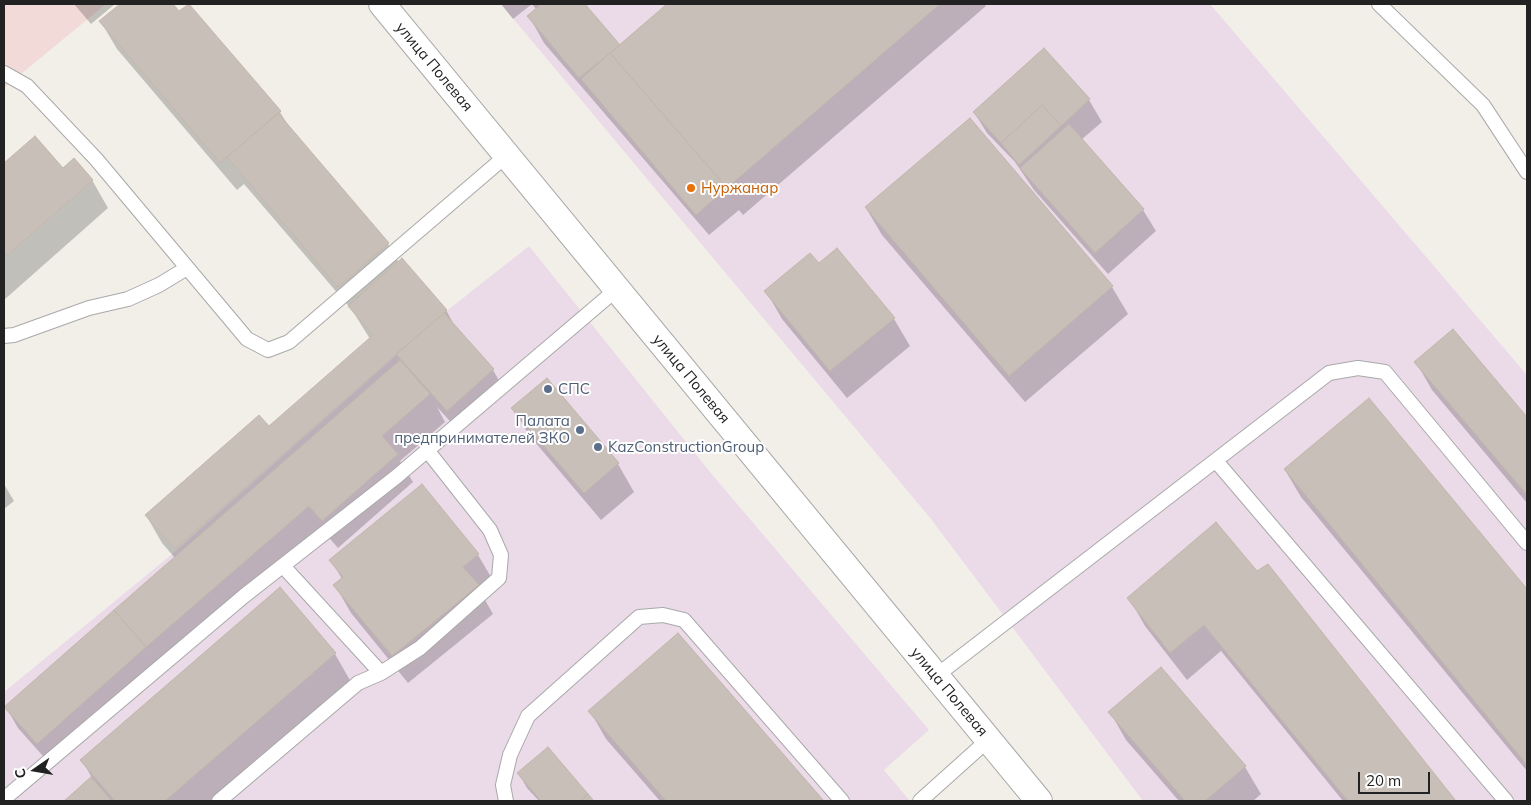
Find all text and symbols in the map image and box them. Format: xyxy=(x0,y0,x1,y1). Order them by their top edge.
street label: улица Полевая xyxy=(392,19,476,115)
place label: Нуржанар xyxy=(701,179,778,197)
marker: Нуржанар xyxy=(685,182,697,194)
street label: улица Полевая xyxy=(649,331,733,427)
place label: СПС xyxy=(558,380,590,398)
marker: СПС xyxy=(542,383,554,395)
place label: Палата предпринимателей ЗКО xyxy=(394,412,570,447)
marker: Палата предпринимателей ЗКО xyxy=(574,424,586,436)
place label: KazConstructionGroup xyxy=(608,438,764,456)
marker: KazConstructionGroup xyxy=(592,441,604,453)
street label: улица Полевая xyxy=(907,644,991,740)
north arrow xyxy=(10,745,60,795)
scale bar xyxy=(1361,762,1434,794)
text: С xyxy=(11,767,30,780)
text: 20 m xyxy=(1366,771,1401,790)

